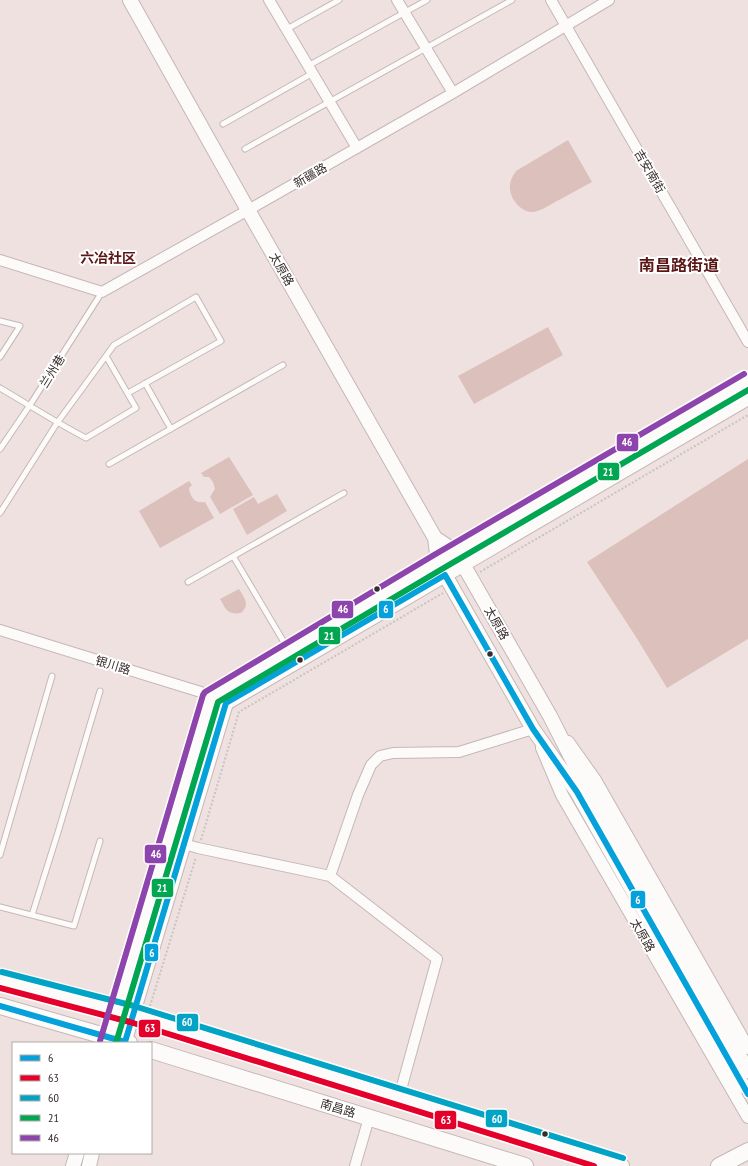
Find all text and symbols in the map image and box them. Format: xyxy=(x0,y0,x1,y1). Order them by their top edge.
street label: 吉安南街 xyxy=(632,146,668,196)
street label: 新疆路 xyxy=(291,160,329,190)
district label: 六冶社区 xyxy=(80,249,136,267)
street label: 太原路 xyxy=(267,250,297,288)
district label: 南昌路街道 xyxy=(639,255,719,275)
street label: 兰州巷 xyxy=(36,352,68,390)
line badge: 46 xyxy=(616,433,639,452)
text: 46 xyxy=(622,435,632,449)
line badge: 21 xyxy=(597,462,620,481)
text: 21 xyxy=(603,465,613,479)
unlabelled marker xyxy=(372,584,382,594)
line badge: 46 xyxy=(331,600,354,619)
line badge: 6 xyxy=(378,600,394,619)
text: 46 xyxy=(338,602,348,616)
text: 6 xyxy=(383,602,389,616)
street label: 太原路 xyxy=(482,604,512,642)
line badge: 21 xyxy=(318,626,341,645)
text: 21 xyxy=(324,629,334,643)
unlabelled marker xyxy=(485,649,495,659)
street label: 银川路 xyxy=(94,653,132,677)
unlabelled marker xyxy=(295,655,305,665)
line badge: 46 xyxy=(144,844,167,864)
text: 46 xyxy=(151,847,161,861)
line badge: 21 xyxy=(151,878,174,898)
text: 21 xyxy=(157,881,167,895)
line badge: 6 xyxy=(630,890,646,909)
text: 6 xyxy=(635,893,641,907)
street label: 太原路 xyxy=(628,916,658,954)
line badge: 6 xyxy=(144,943,159,962)
text: 6 xyxy=(149,946,155,960)
line badge: 60 xyxy=(176,1013,199,1032)
text: 60 xyxy=(182,1015,192,1029)
line badge: 63 xyxy=(138,1019,161,1038)
text: 63 xyxy=(145,1021,155,1035)
legend xyxy=(12,1042,152,1154)
text: 6 xyxy=(48,1050,53,1065)
text: 63 xyxy=(48,1070,59,1085)
text: 60 xyxy=(48,1090,59,1105)
street label: 南昌路 xyxy=(319,1096,357,1120)
line badge: 60 xyxy=(485,1109,508,1128)
text: 21 xyxy=(48,1110,59,1125)
line badge: 63 xyxy=(434,1110,457,1130)
text: 60 xyxy=(492,1112,502,1126)
text: 63 xyxy=(441,1113,451,1127)
unlabelled marker xyxy=(540,1129,550,1139)
text: 46 xyxy=(48,1130,59,1145)

